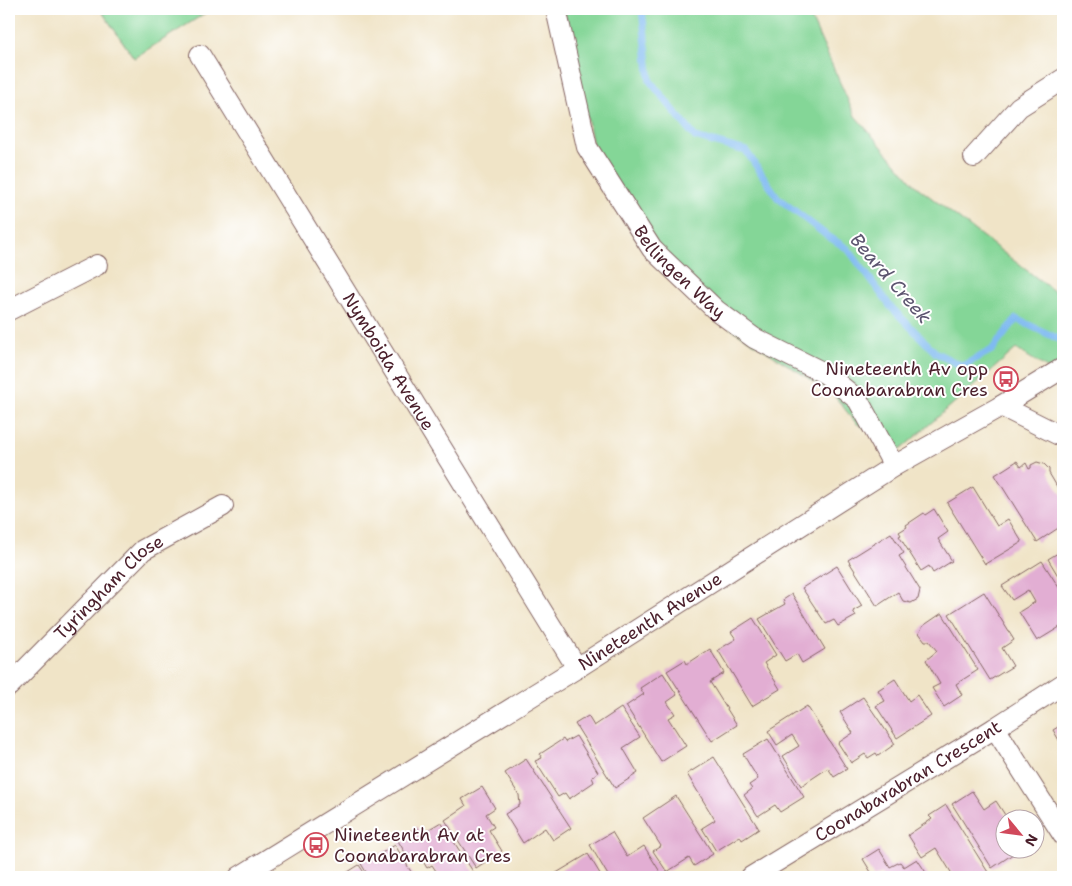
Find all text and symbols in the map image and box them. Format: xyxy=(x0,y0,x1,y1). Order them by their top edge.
street label: Bellingen Way xyxy=(628,221,730,325)
water label: Beard Creek xyxy=(844,228,937,329)
street label: Nymboida Avenue xyxy=(337,288,440,435)
place label: Nineteenth Av opp Coonabarabran Cres xyxy=(811,357,988,402)
bus stop icon: Nineteenth Av opp Coonabarabran Cres xyxy=(993,366,1019,392)
street label: Tyringham Close xyxy=(49,529,168,645)
street label: Nineteenth Avenue xyxy=(573,567,727,676)
street label: Coonabarabran Crescent xyxy=(810,715,1006,847)
north arrow xyxy=(994,808,1044,858)
place label: Nineteenth Av at Coonabarabran Cres xyxy=(334,823,511,868)
text: N xyxy=(1021,831,1042,850)
bus stop icon: Nineteenth Av at Coonabarabran Cres xyxy=(303,832,329,858)

